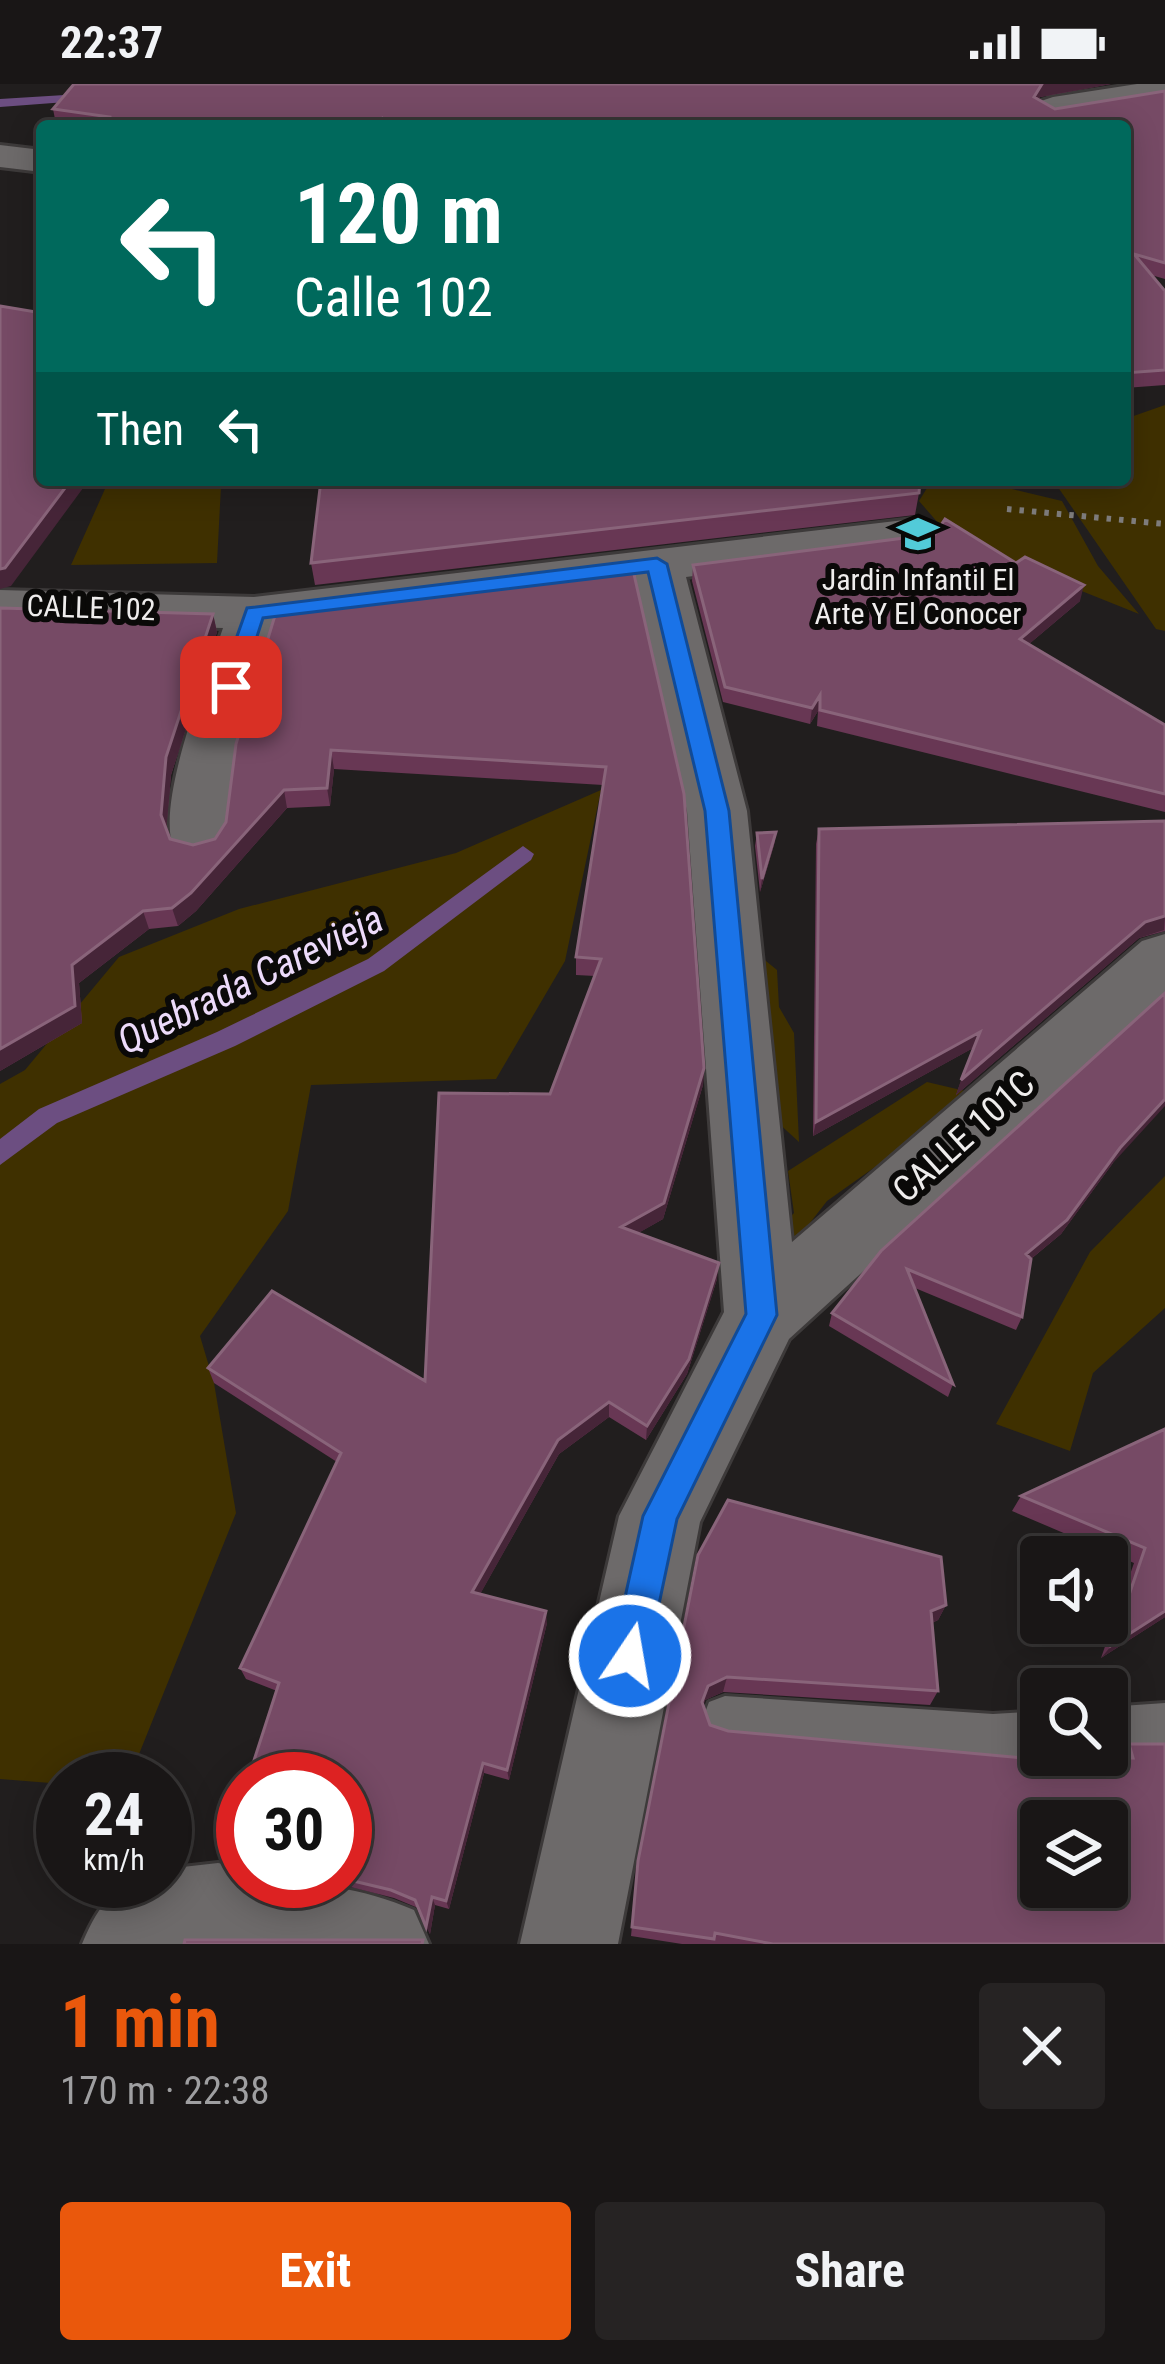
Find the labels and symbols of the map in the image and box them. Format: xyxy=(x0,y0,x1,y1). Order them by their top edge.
school or university icon: Jardin Infantil El Arte Y El Conocer xyxy=(895,511,941,557)
place label: Jardin Infantil El Arte Y El Conocer xyxy=(814,562,1022,631)
street label: CALLE 102 xyxy=(26,588,156,627)
pin xyxy=(180,636,282,738)
water label: Quebrada Carevieja xyxy=(110,896,391,1064)
street label: CALLE 101C xyxy=(884,1062,1043,1211)
position arrow xyxy=(567,1593,693,1719)
speed limit sign: 30 xyxy=(216,1752,372,1908)

